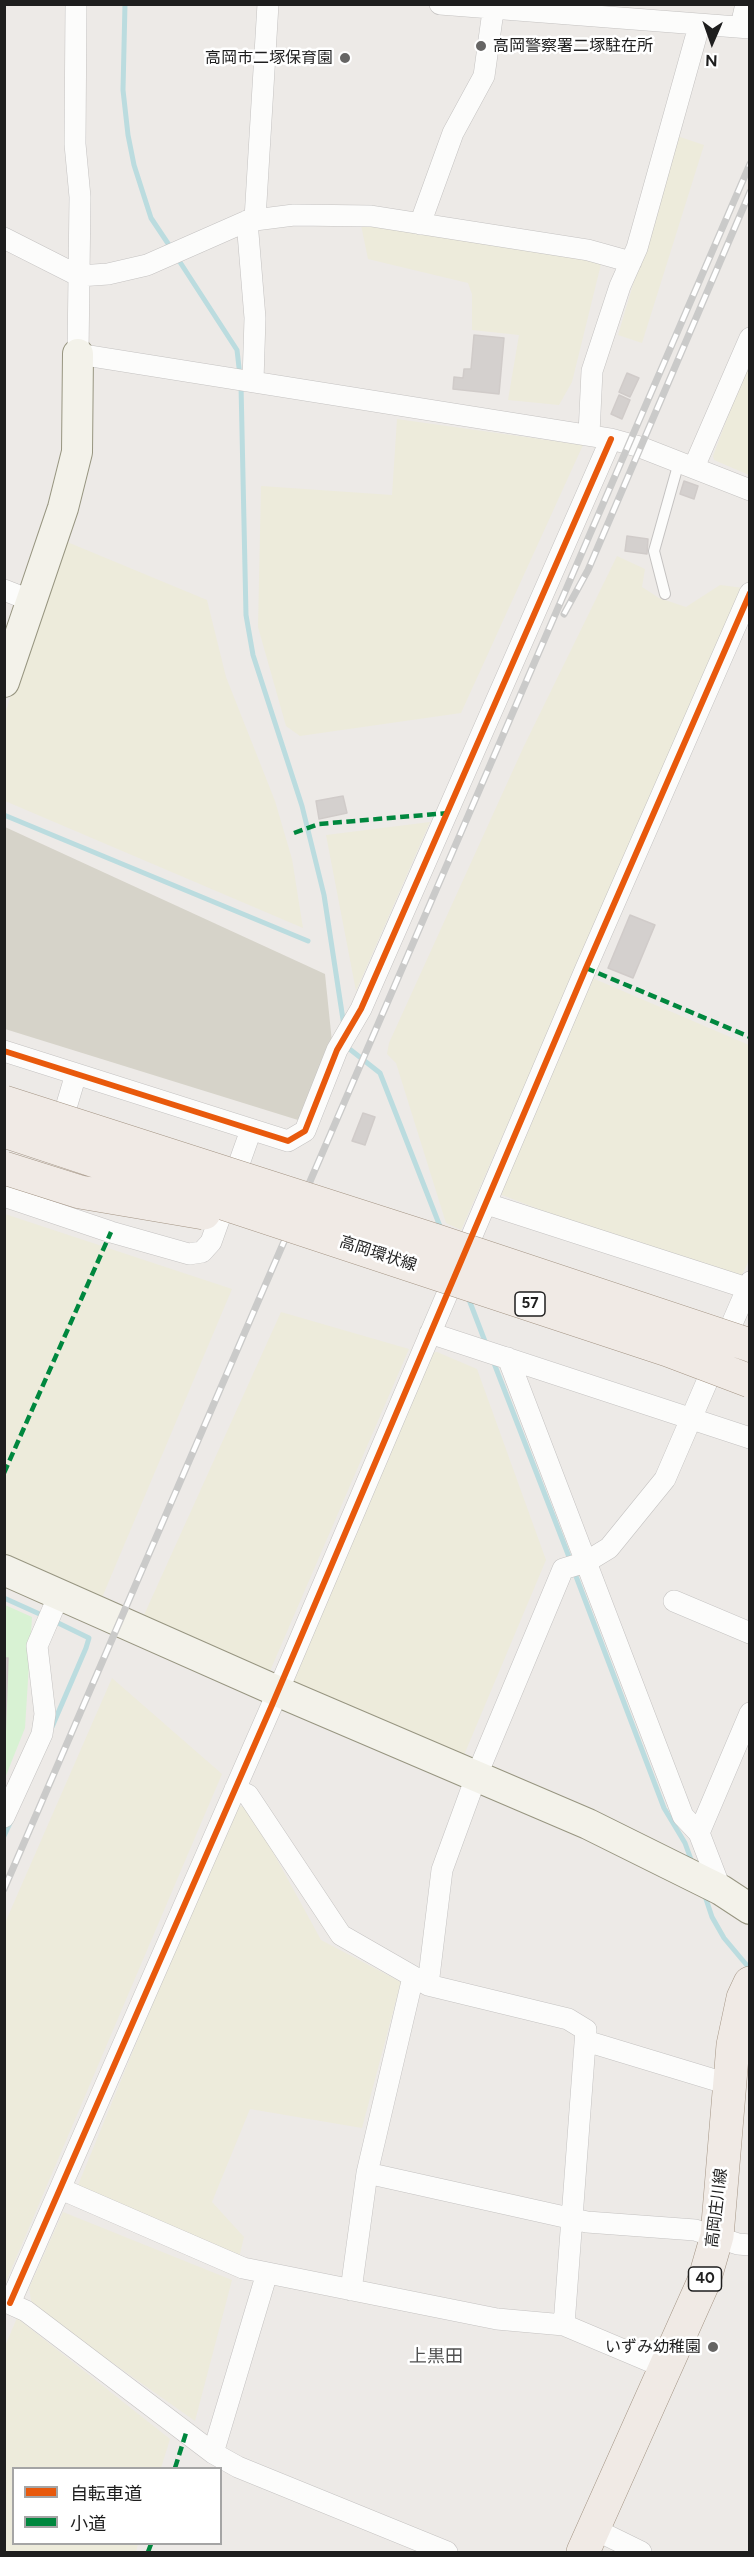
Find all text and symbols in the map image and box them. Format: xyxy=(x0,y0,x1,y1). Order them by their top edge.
north arrow xyxy=(682,12,742,72)
place label: 高岡警察署二塚駐在所 xyxy=(493,36,653,56)
marker: 高岡警察署二塚駐在所 xyxy=(474,39,488,53)
place label: 高岡市二塚保育園 xyxy=(205,48,333,68)
marker: 高岡市二塚保育園 xyxy=(338,51,352,65)
text: N xyxy=(705,51,718,70)
street label: 高岡環状線 xyxy=(337,1233,419,1275)
road number: 57 xyxy=(515,1292,545,1316)
street label: 高岡庄川線 xyxy=(703,2167,731,2249)
road number: 40 xyxy=(688,2267,722,2291)
place label: いずみ幼稚園 xyxy=(605,2337,701,2357)
marker: いずみ幼稚園 xyxy=(706,2340,720,2354)
district label: 上黒田 xyxy=(409,2346,463,2368)
legend xyxy=(12,2467,222,2545)
text: 自転車道 xyxy=(70,2483,142,2505)
text: 小道 xyxy=(70,2513,106,2535)

